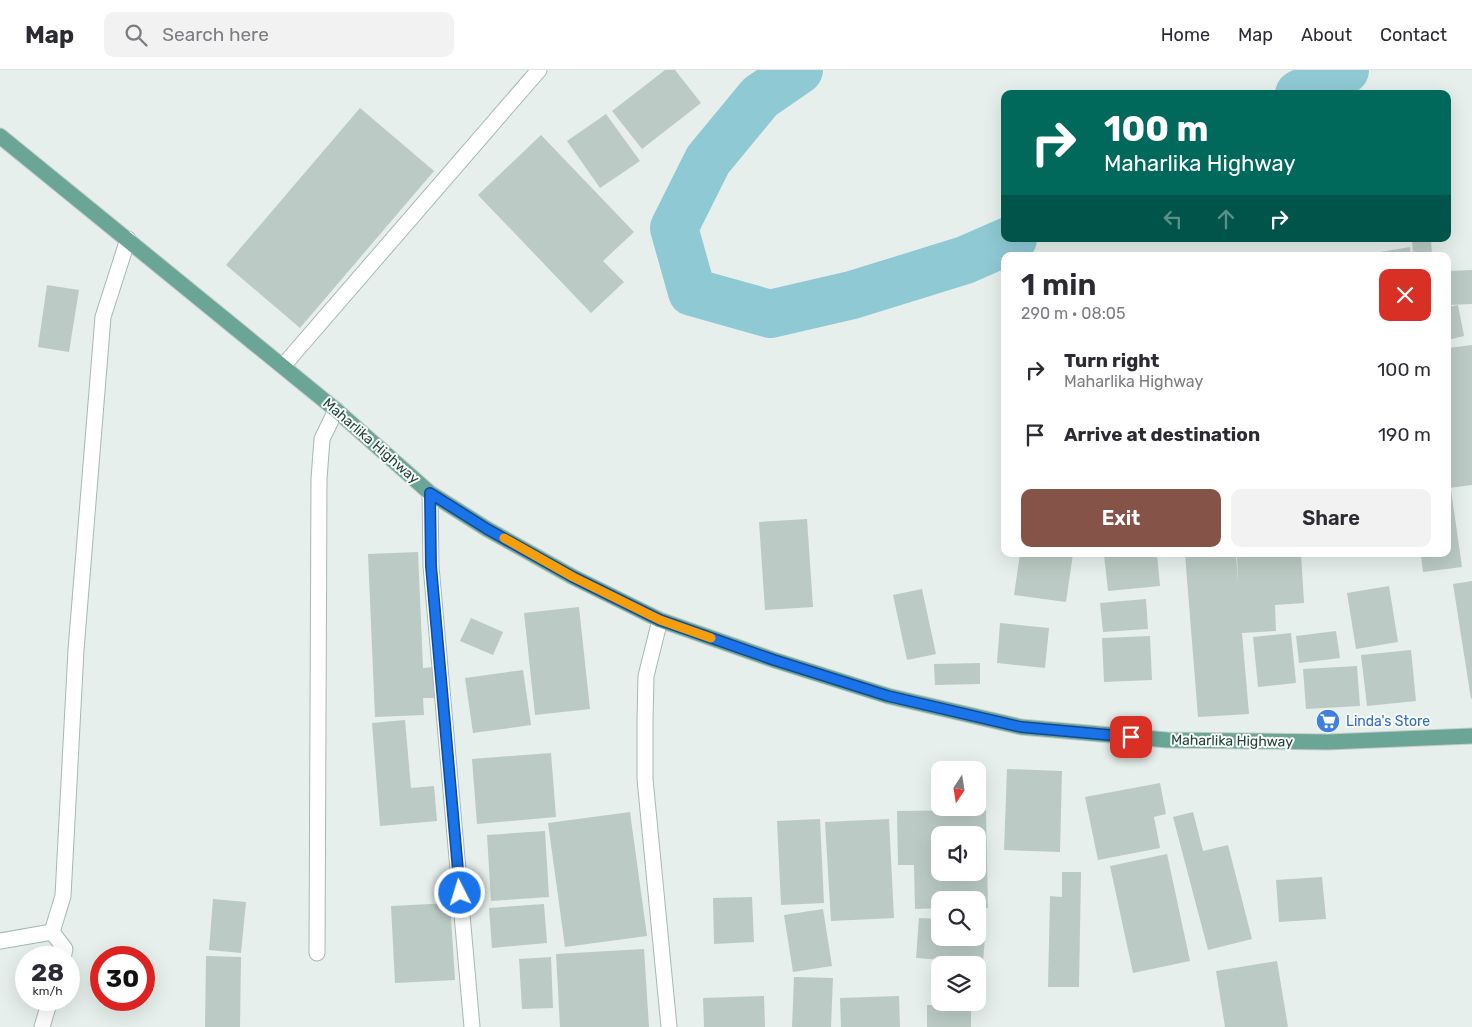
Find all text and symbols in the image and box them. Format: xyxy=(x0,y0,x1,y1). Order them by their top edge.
search box xyxy=(104,12,454,57)
text: Map xyxy=(25,21,74,49)
icon: search xyxy=(122,21,150,49)
text: Search here xyxy=(162,23,269,46)
text: Home xyxy=(1161,24,1210,46)
text: Map xyxy=(1238,24,1273,46)
text: About xyxy=(1301,24,1352,46)
text: Contact xyxy=(1380,24,1447,46)
text: 100 m xyxy=(1104,108,1209,150)
icon: right xyxy=(1021,110,1086,175)
text: Maharlika Highway xyxy=(1104,150,1296,177)
icon: left xyxy=(1159,205,1187,233)
icon: ahead xyxy=(1212,205,1240,233)
icon: right xyxy=(1265,205,1293,233)
text: 1 min xyxy=(1021,267,1096,303)
button: close xyxy=(1379,269,1431,321)
text: 290 m · 08:05 xyxy=(1021,304,1125,323)
text: Turn right xyxy=(1064,349,1159,372)
icon: right xyxy=(1021,356,1049,384)
text: 100 m xyxy=(1377,358,1431,381)
text: Maharlika Highway xyxy=(1064,372,1203,391)
street label: Maharlika Highway xyxy=(319,395,423,488)
icon: arrive xyxy=(1021,421,1049,449)
text: Arrive at destination xyxy=(1064,423,1260,446)
text: 190 m xyxy=(1378,423,1431,446)
button: Exit xyxy=(1021,489,1221,547)
button: Share xyxy=(1231,489,1431,547)
supermarket icon: Linda's Store xyxy=(1315,708,1341,734)
place label: Linda's Store xyxy=(1346,713,1430,730)
pin xyxy=(1110,716,1152,758)
icon: arrive xyxy=(1117,723,1145,751)
street label: Maharlika Highway xyxy=(1171,731,1293,751)
north arrow xyxy=(931,761,986,816)
map controls xyxy=(931,761,986,1011)
button: sound xyxy=(931,826,986,881)
position arrow xyxy=(433,866,485,918)
button: search xyxy=(931,891,986,946)
speed limit sign: 30 xyxy=(90,946,155,1011)
button: layers xyxy=(931,956,986,1011)
text: 28 xyxy=(31,958,64,987)
text: km/h xyxy=(33,984,62,998)

